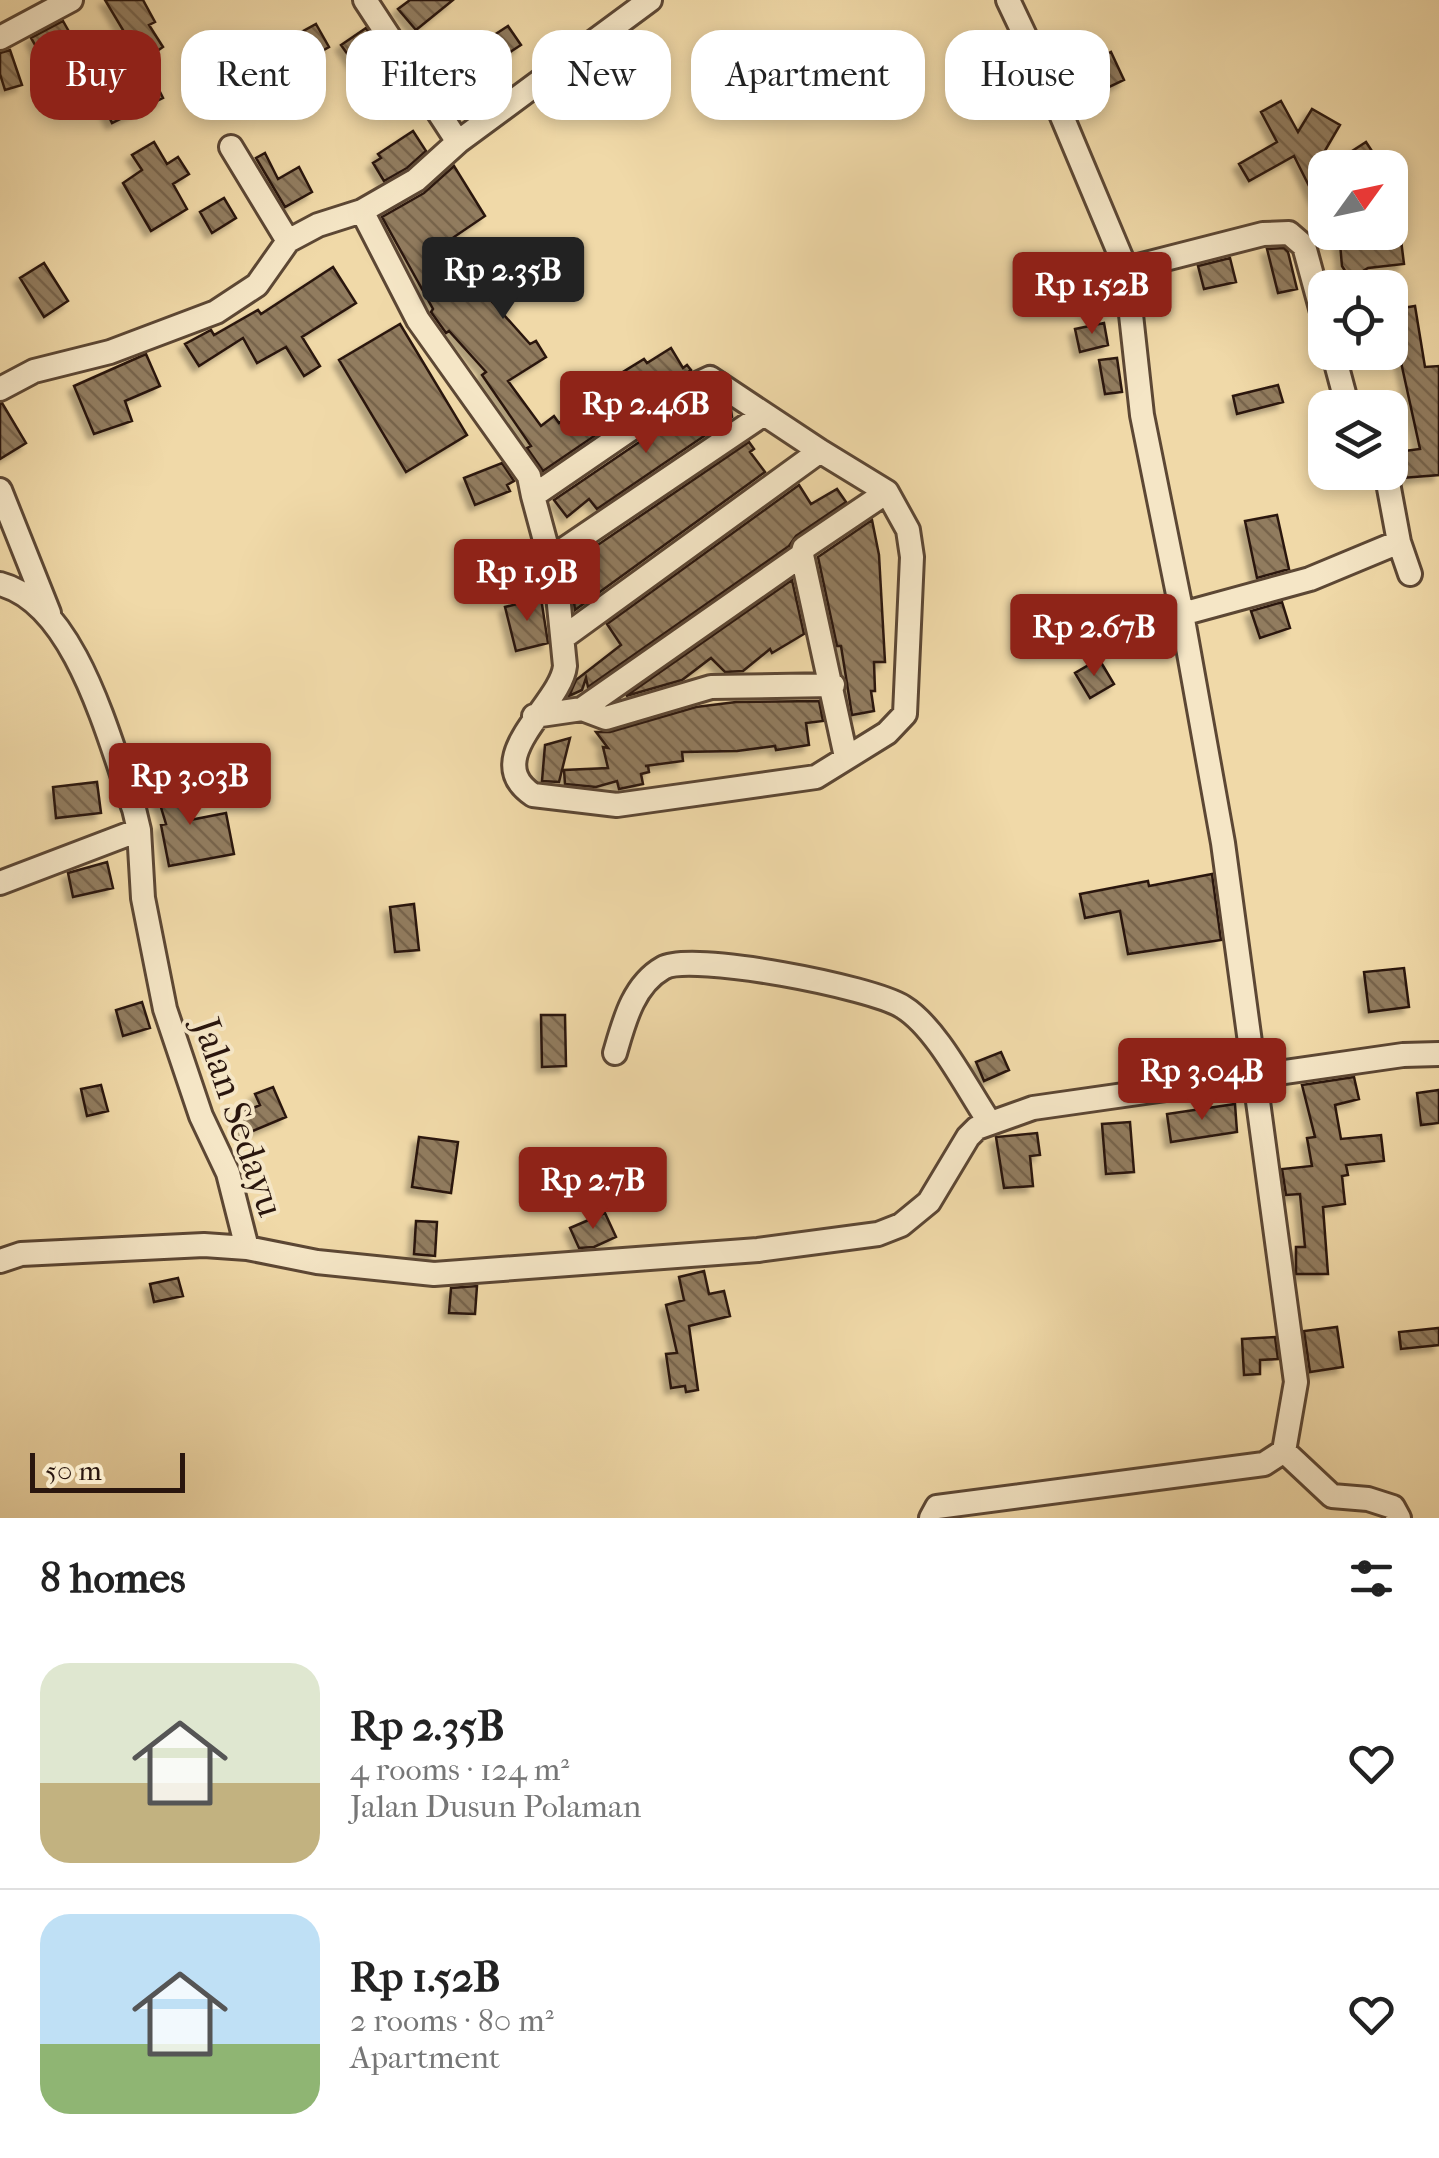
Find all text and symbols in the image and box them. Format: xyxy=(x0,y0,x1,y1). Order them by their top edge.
chip: Buy xyxy=(30,30,161,120)
chip: Rent xyxy=(181,30,326,120)
chip: Filters xyxy=(346,30,512,120)
chip: New xyxy=(532,30,671,120)
chip: Apartment xyxy=(691,30,925,120)
chip: House xyxy=(945,30,1110,120)
north arrow xyxy=(1308,150,1408,250)
map controls xyxy=(1308,150,1408,490)
pin: Rp 2.35B xyxy=(400,237,606,322)
text: Rp 2.35B xyxy=(444,251,562,288)
pin: Rp 1.52B xyxy=(989,252,1195,337)
text: Rp 1.52B xyxy=(1035,266,1149,303)
button: locate xyxy=(1308,270,1408,370)
pin: Rp 2.46B xyxy=(543,371,749,456)
text: Rp 2.46B xyxy=(582,385,710,422)
button: layers xyxy=(1308,390,1408,490)
pin: Rp 1.9B xyxy=(435,539,619,624)
text: Rp 1.9B xyxy=(476,553,578,590)
pin: Rp 2.67B xyxy=(991,594,1197,679)
text: Rp 2.67B xyxy=(1032,608,1156,645)
pin: Rp 3.03B xyxy=(87,743,293,828)
text: Rp 3.03B xyxy=(131,757,249,794)
street label: Jalan Sedayu xyxy=(183,1009,294,1222)
pin: Rp 3.04B xyxy=(1099,1038,1305,1123)
text: Rp 3.04B xyxy=(1140,1052,1264,1089)
pin: Rp 2.7B xyxy=(501,1147,685,1232)
text: Rp 2.7B xyxy=(541,1161,645,1198)
scale bar xyxy=(30,1448,185,1492)
text: 50 m xyxy=(45,1454,102,1487)
icon: filters xyxy=(1344,1551,1399,1606)
text: 8 homes xyxy=(40,1554,186,1603)
text: Rp 2.35B xyxy=(350,1702,505,1751)
icon: home xyxy=(120,1703,240,1823)
icon: heart xyxy=(1344,1736,1399,1791)
text: 4 rooms · 124 m² xyxy=(350,1751,569,1788)
text: Jalan Dusun Polaman xyxy=(350,1788,641,1825)
text: Rp 1.52B xyxy=(350,1953,501,2002)
icon: home xyxy=(120,1954,240,2074)
icon: heart xyxy=(1344,1987,1399,2042)
text: 2 rooms · 80 m² xyxy=(350,2002,554,2039)
text: Apartment xyxy=(350,2039,500,2076)

